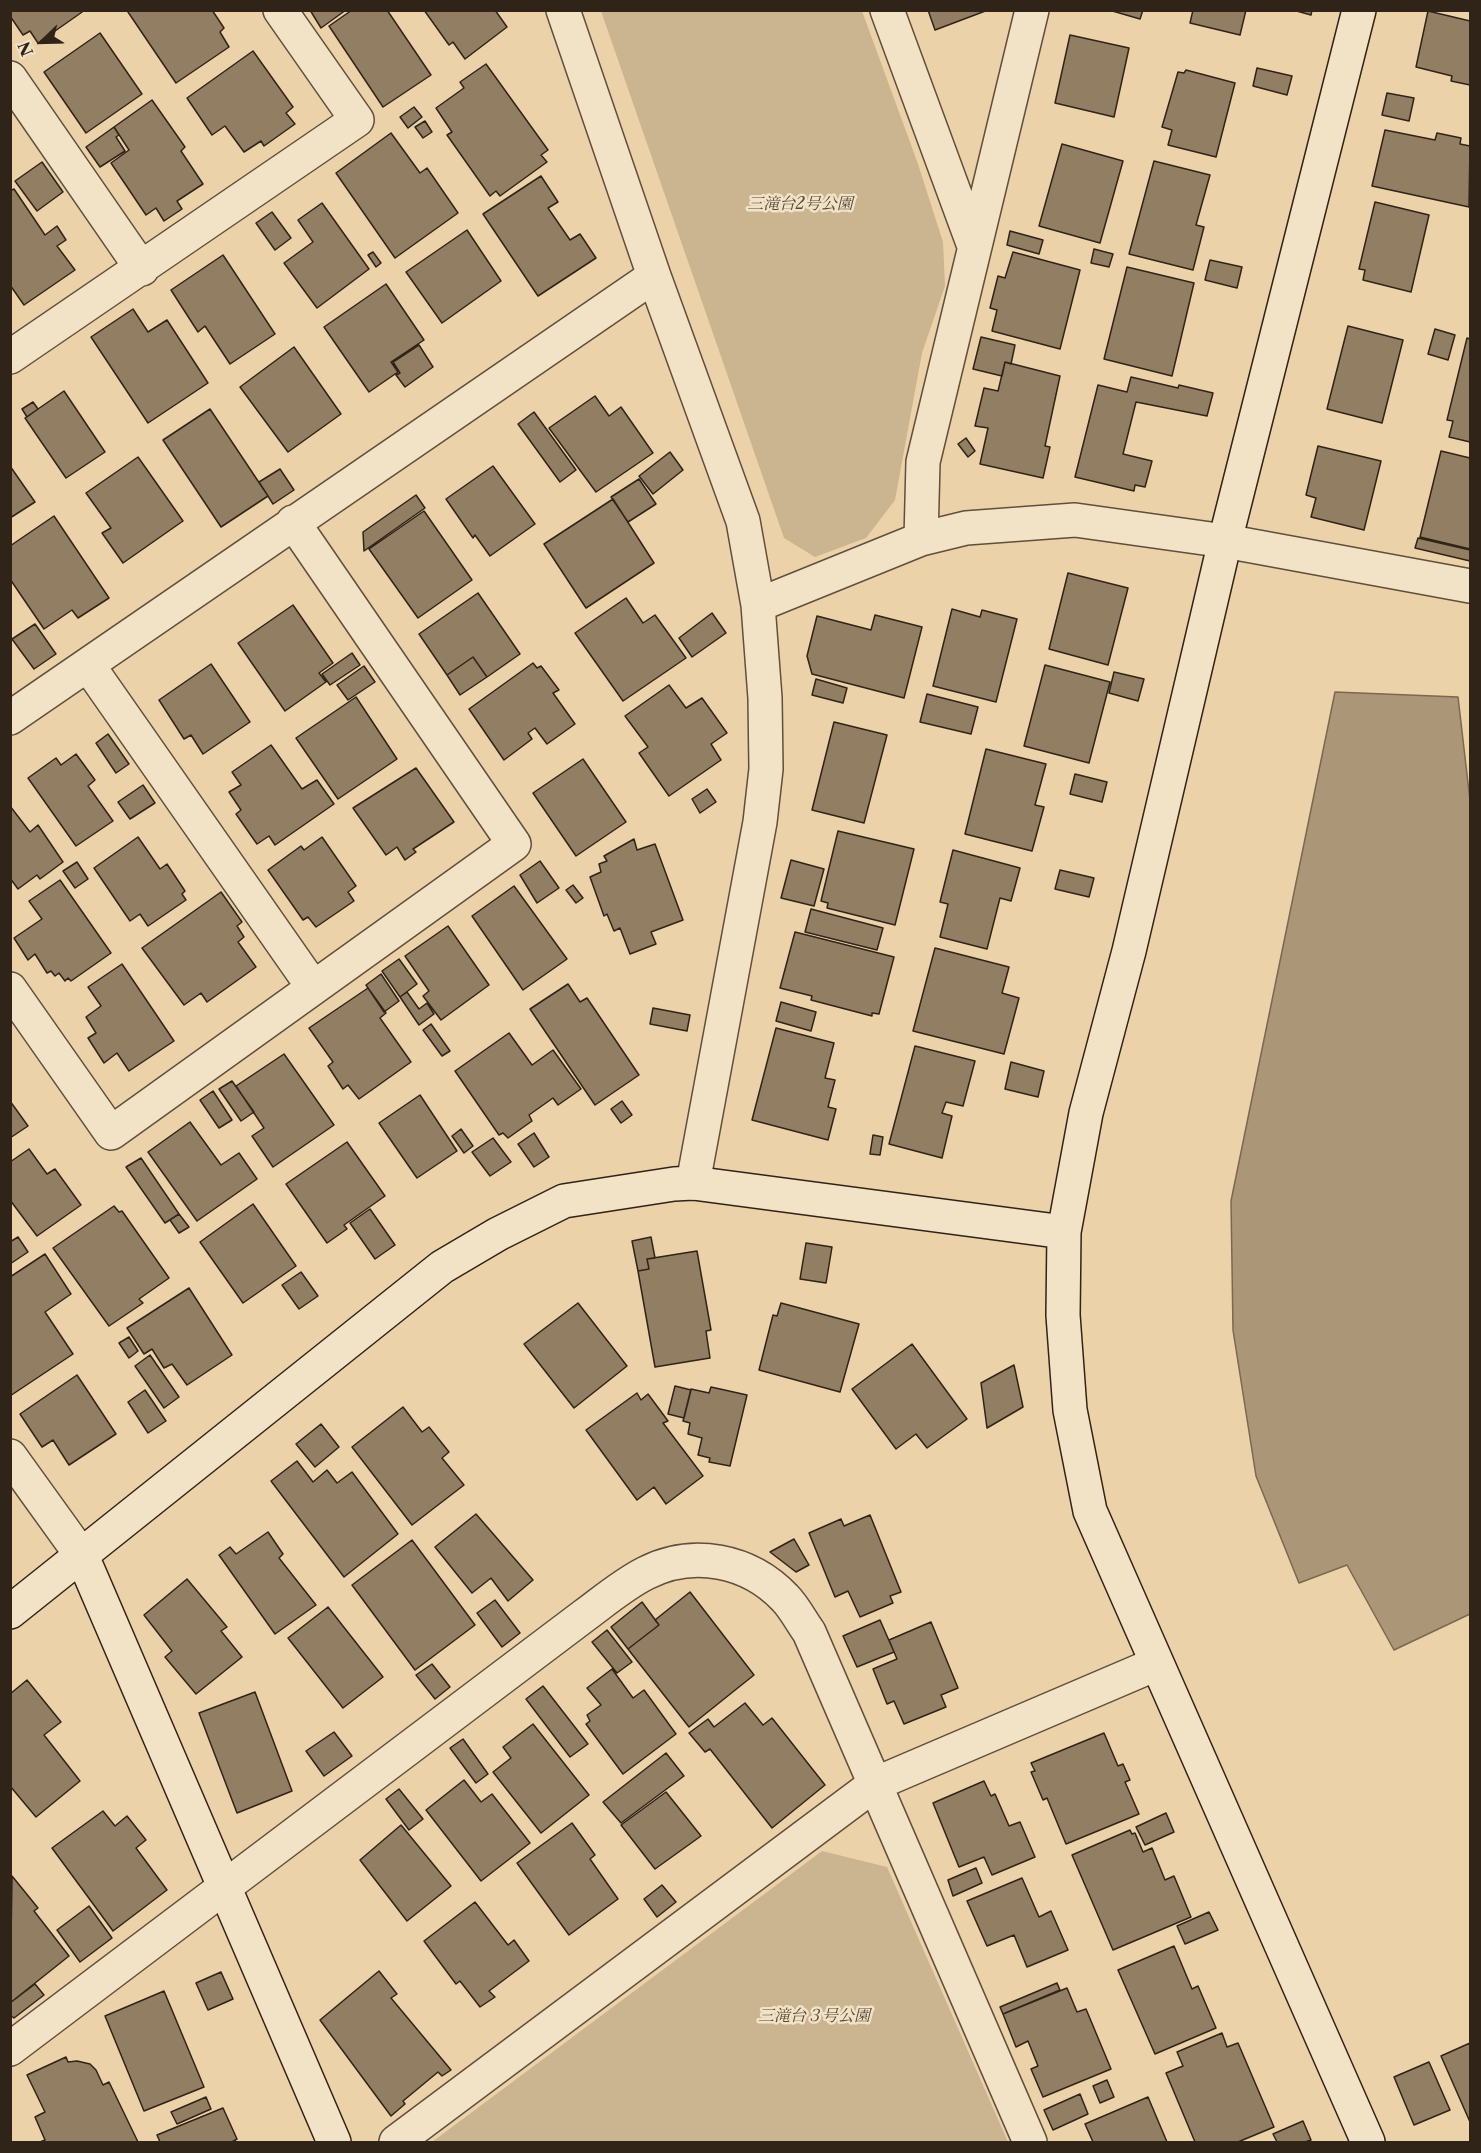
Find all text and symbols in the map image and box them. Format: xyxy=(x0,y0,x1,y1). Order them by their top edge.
north arrow xyxy=(12,12,72,72)
text: N xyxy=(14,39,37,59)
park label: 三滝台2号公園 xyxy=(747,194,853,214)
park label: 三滝台３号公園 xyxy=(758,2006,870,2026)

